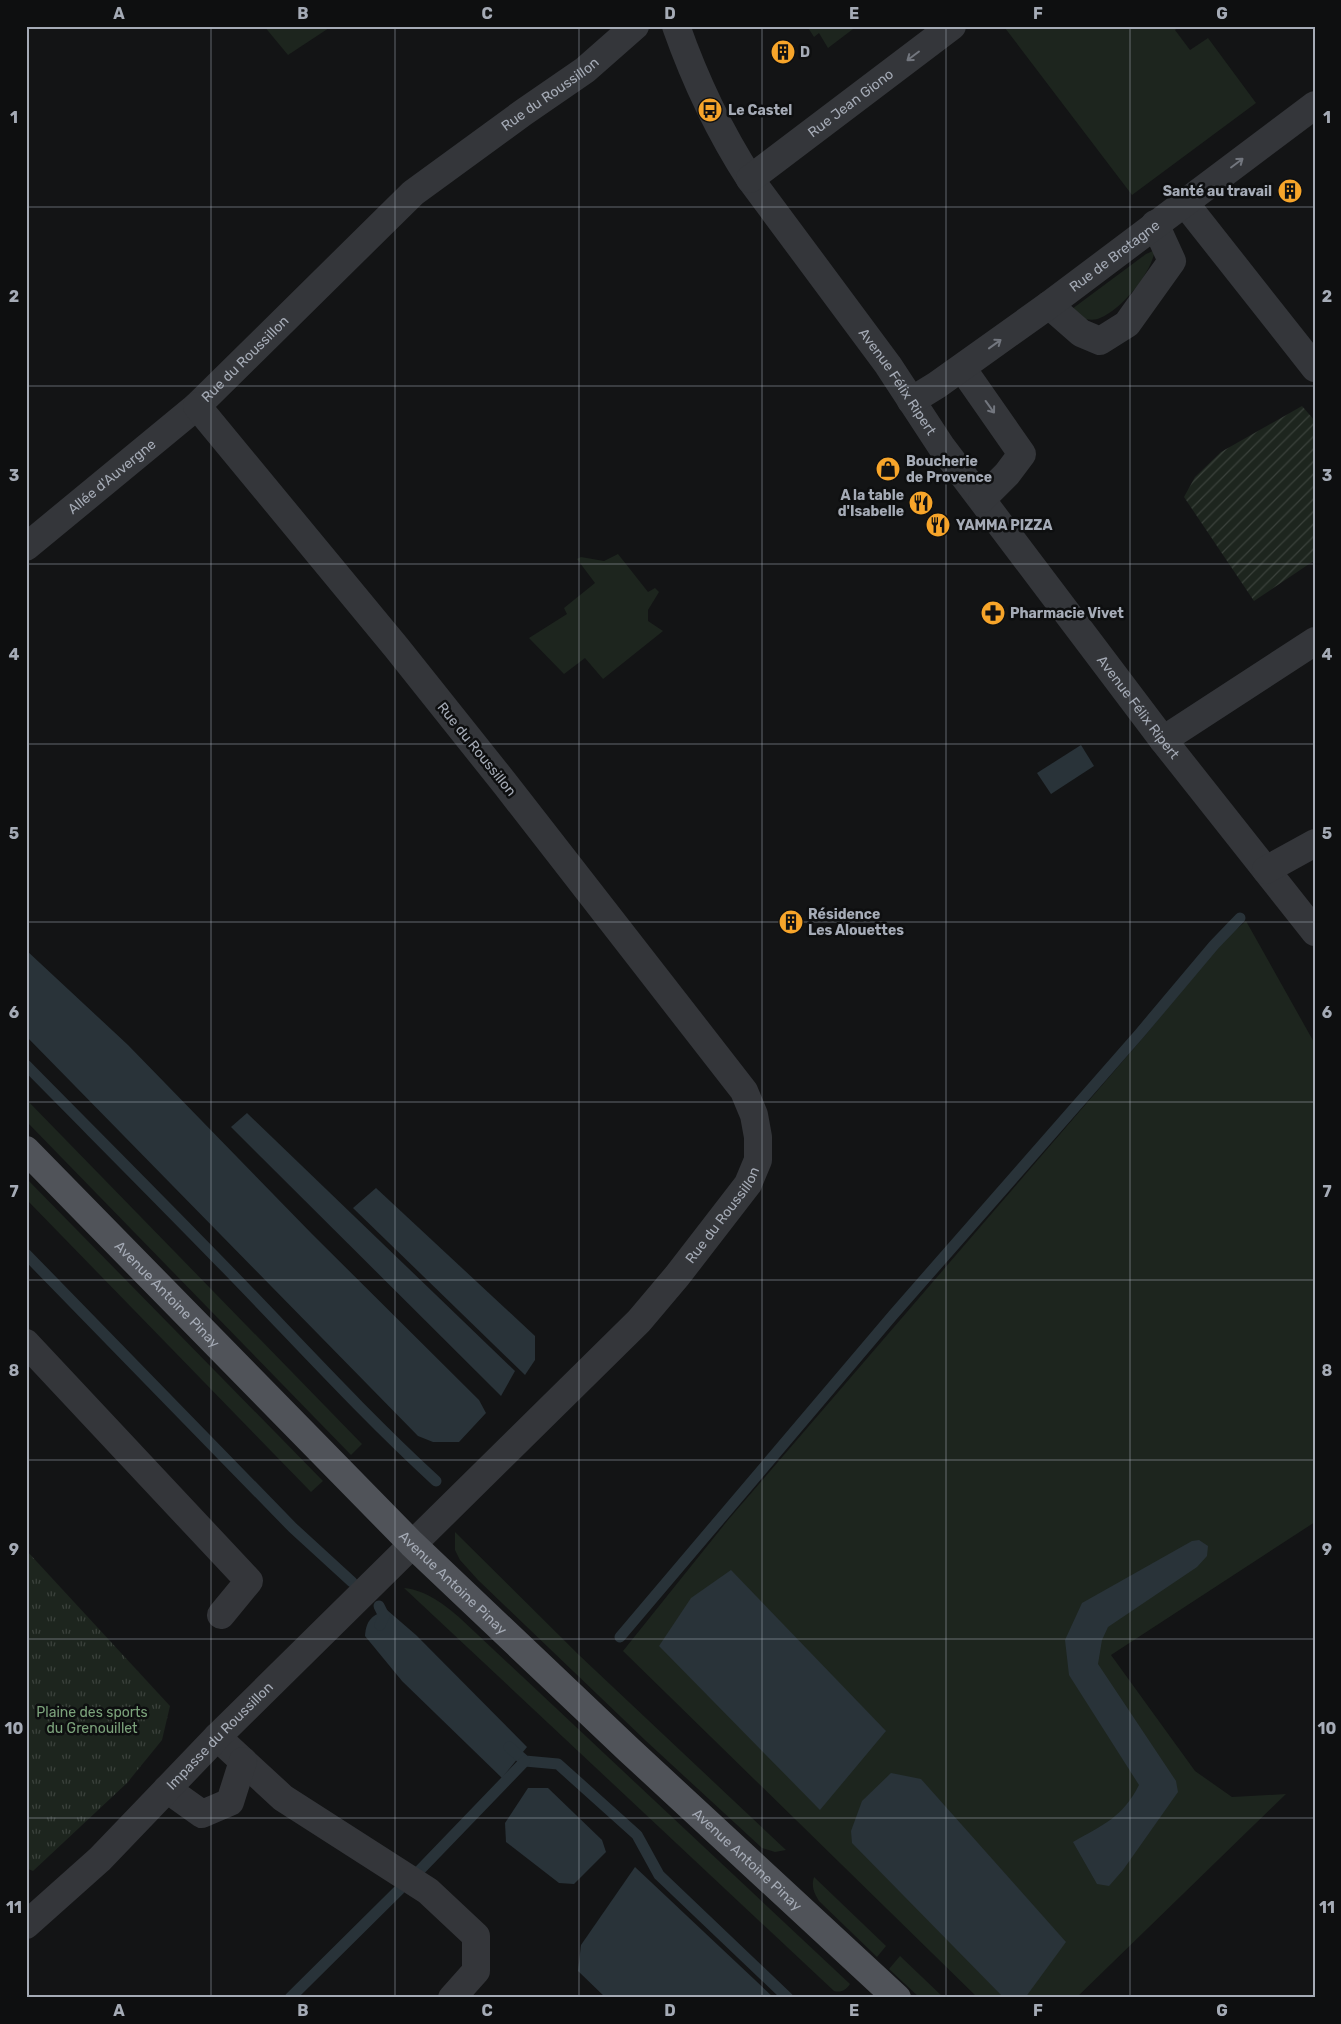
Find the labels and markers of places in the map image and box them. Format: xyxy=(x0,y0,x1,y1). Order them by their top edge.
building icon: D xyxy=(770,39,796,65)
place label: D xyxy=(800,44,810,61)
bus stop icon: Le Castel xyxy=(697,97,723,123)
place label: Le Castel xyxy=(728,102,792,119)
building icon: Santé au travail xyxy=(1277,178,1303,204)
place label: Santé au travail xyxy=(1163,183,1272,200)
place label: Boucherie de Provence xyxy=(906,453,992,486)
shop icon: Boucherie de Provence xyxy=(875,456,901,482)
place label: A la table d'Isabelle xyxy=(838,487,904,520)
restaurant icon: A la table d'Isabelle xyxy=(908,490,934,516)
restaurant icon: YAMMA PIZZA xyxy=(925,512,951,538)
place label: YAMMA PIZZA xyxy=(956,517,1053,534)
pharmacy icon: Pharmacie Vivet xyxy=(980,600,1006,626)
place label: Pharmacie Vivet xyxy=(1010,605,1124,622)
place label: Résidence Les Alouettes xyxy=(808,906,904,939)
building icon: Résidence Les Alouettes xyxy=(778,909,804,935)

